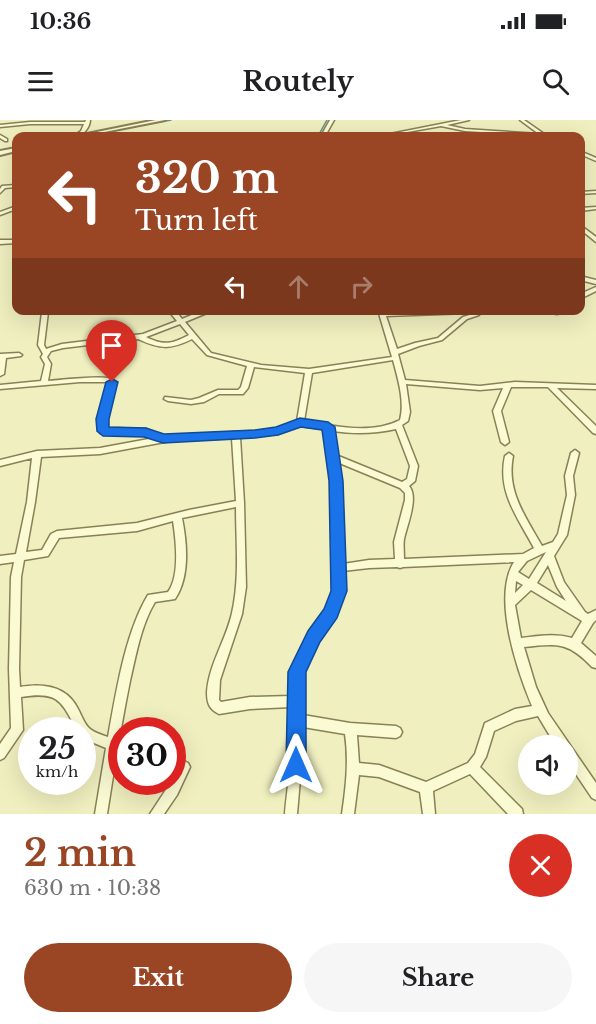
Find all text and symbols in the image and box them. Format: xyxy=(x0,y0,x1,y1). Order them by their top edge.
text: 10:36 xyxy=(30,8,91,35)
icon: menu xyxy=(24,65,57,98)
text: Routely xyxy=(242,65,354,98)
icon: search xyxy=(539,65,572,98)
text: 320 m xyxy=(135,152,278,204)
icon: left xyxy=(36,156,114,234)
text: Turn left xyxy=(135,204,258,237)
icon: left xyxy=(219,270,252,303)
icon: ahead xyxy=(282,270,315,303)
icon: right xyxy=(345,270,378,303)
pin xyxy=(86,320,137,382)
icon: arrive xyxy=(95,329,128,362)
speed limit sign: 30 xyxy=(108,717,186,795)
text: 25 xyxy=(38,730,76,767)
position arrow xyxy=(264,733,328,797)
map controls xyxy=(518,735,578,795)
button: sound xyxy=(518,735,578,795)
text: km/h xyxy=(36,762,78,781)
text: 2 min xyxy=(24,831,136,876)
button: close xyxy=(509,834,572,897)
text: 630 m · 10:38 xyxy=(24,876,161,900)
button: Exit xyxy=(24,943,292,1012)
button: Share xyxy=(304,943,572,1012)

